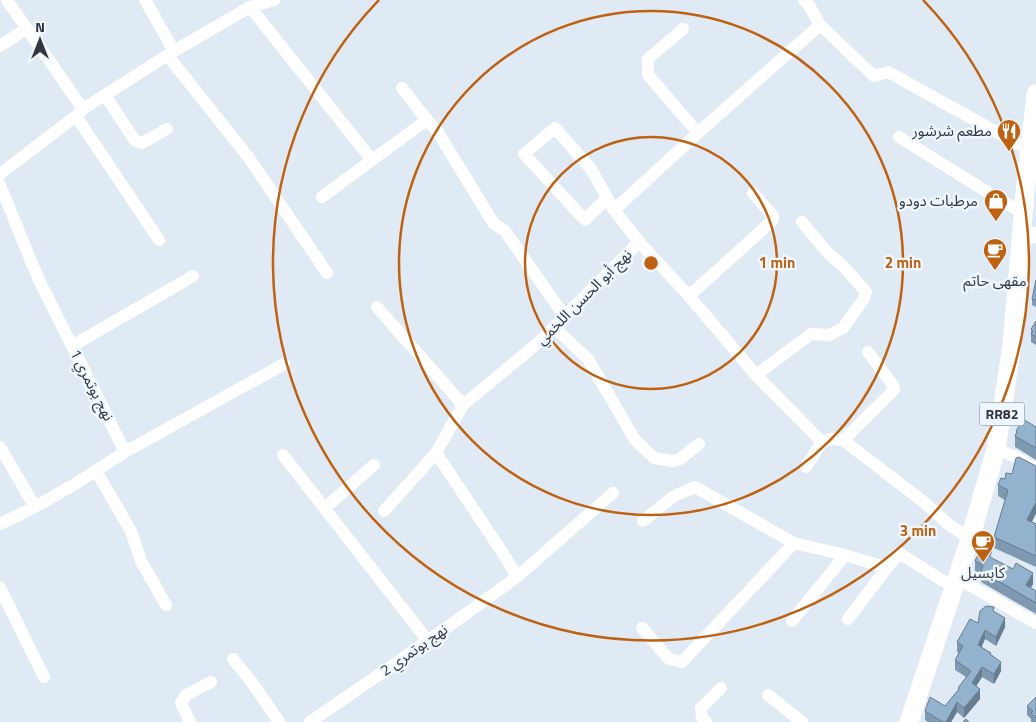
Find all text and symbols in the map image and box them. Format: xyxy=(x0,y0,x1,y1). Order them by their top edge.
north arrow xyxy=(15,15,65,65)
text: N xyxy=(35,16,45,37)
restaurant icon: مطعم شرشور xyxy=(996,118,1022,152)
place label: مطعم شرشور xyxy=(911,119,992,142)
shop icon: مرطبات دودو xyxy=(983,188,1009,222)
place label: مرطبات دودو xyxy=(899,189,978,212)
cafe icon: مقهى حاتم xyxy=(982,237,1008,271)
street label: نهج أبو الحسن اللخمي xyxy=(530,243,638,351)
text: 1 min xyxy=(759,251,795,274)
text: 2 min xyxy=(885,251,921,274)
centre of rings xyxy=(642,254,660,272)
place label: مقهى حاتم xyxy=(963,269,1027,292)
street label: نهج بوتمري 1 xyxy=(64,345,120,425)
road number: RR82 xyxy=(980,402,1024,426)
text: 3 min xyxy=(900,519,936,542)
cafe icon: كابسيل xyxy=(970,529,996,563)
place label: كابسيل xyxy=(961,561,1006,584)
street label: نهج بوتمري 2 xyxy=(375,618,453,682)

